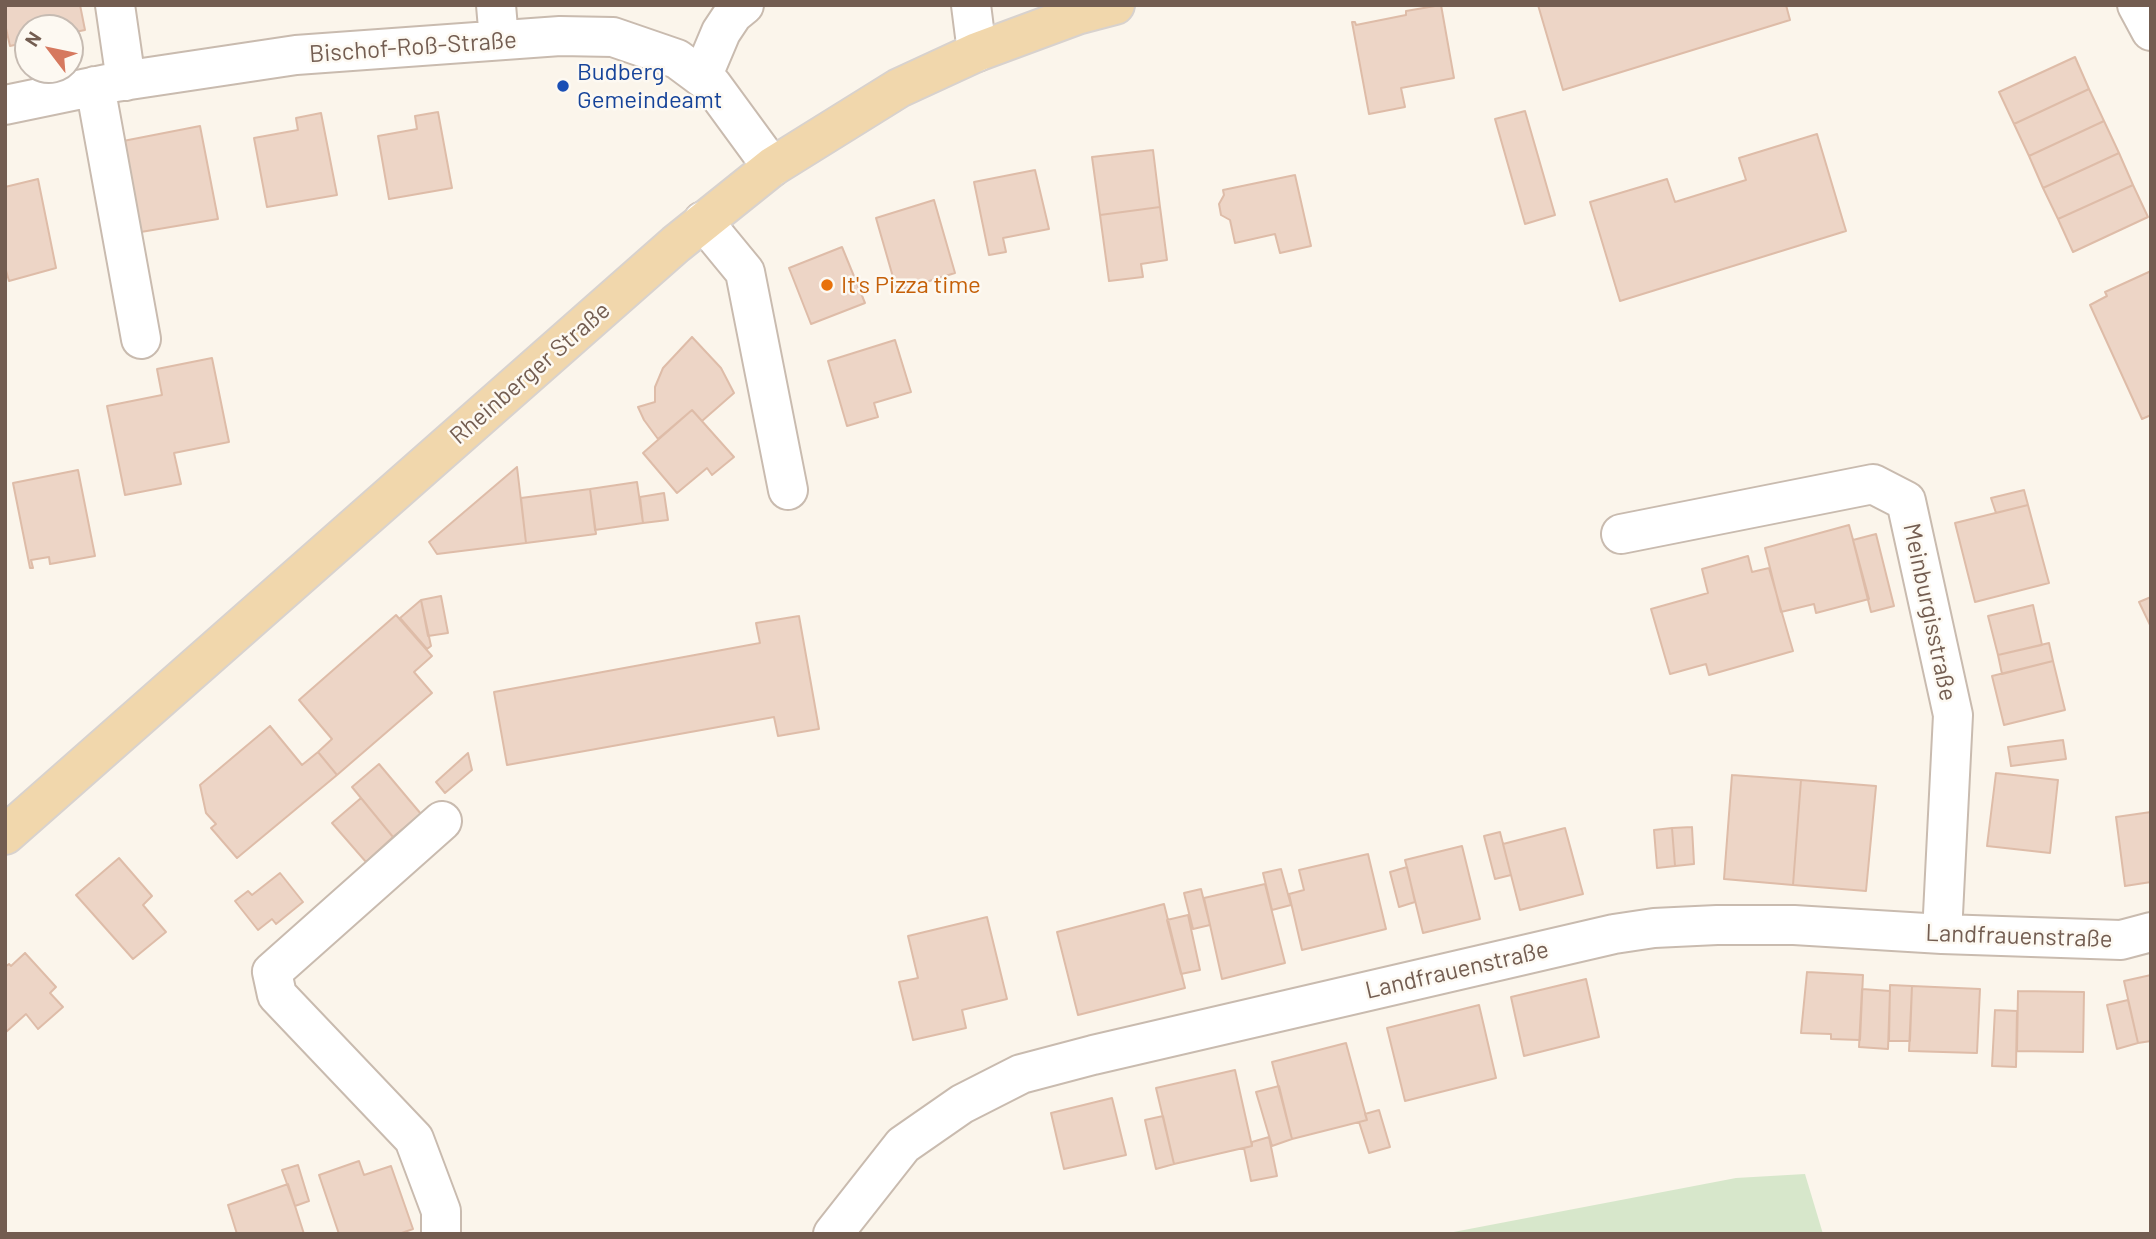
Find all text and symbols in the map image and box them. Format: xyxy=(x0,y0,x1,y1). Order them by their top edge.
north arrow xyxy=(14,14,84,84)
street label: Bischof-Roß-Straße xyxy=(308,25,518,69)
text: N xyxy=(19,27,46,50)
place label: Budberg Gemeindeamt xyxy=(577,58,722,114)
marker: Budberg Gemeindeamt xyxy=(555,78,571,94)
place label: It's Pizza time xyxy=(841,271,981,299)
marker: It's Pizza time xyxy=(819,277,835,293)
street label: Rheinberger Straße xyxy=(444,296,616,450)
street label: Meinburgisstraße xyxy=(1897,521,1963,703)
street label: Landfrauenstraße xyxy=(1925,918,2113,954)
street label: Landfrauenstraße xyxy=(1363,935,1551,1005)

